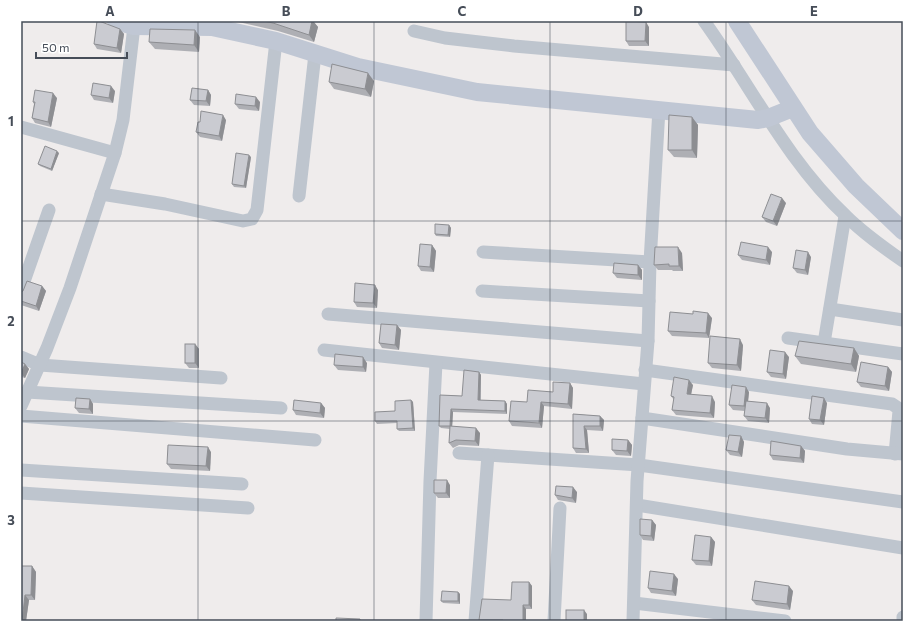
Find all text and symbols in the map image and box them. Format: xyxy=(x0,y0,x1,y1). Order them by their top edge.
text: A xyxy=(105,3,115,19)
text: B xyxy=(282,3,291,19)
text: C xyxy=(458,3,467,19)
text: D xyxy=(633,3,643,19)
text: E xyxy=(810,3,818,19)
scale bar xyxy=(36,34,127,60)
text: 50 m xyxy=(42,40,70,54)
text: 1 xyxy=(8,113,14,129)
text: 2 xyxy=(7,313,15,329)
text: 3 xyxy=(7,512,15,528)

